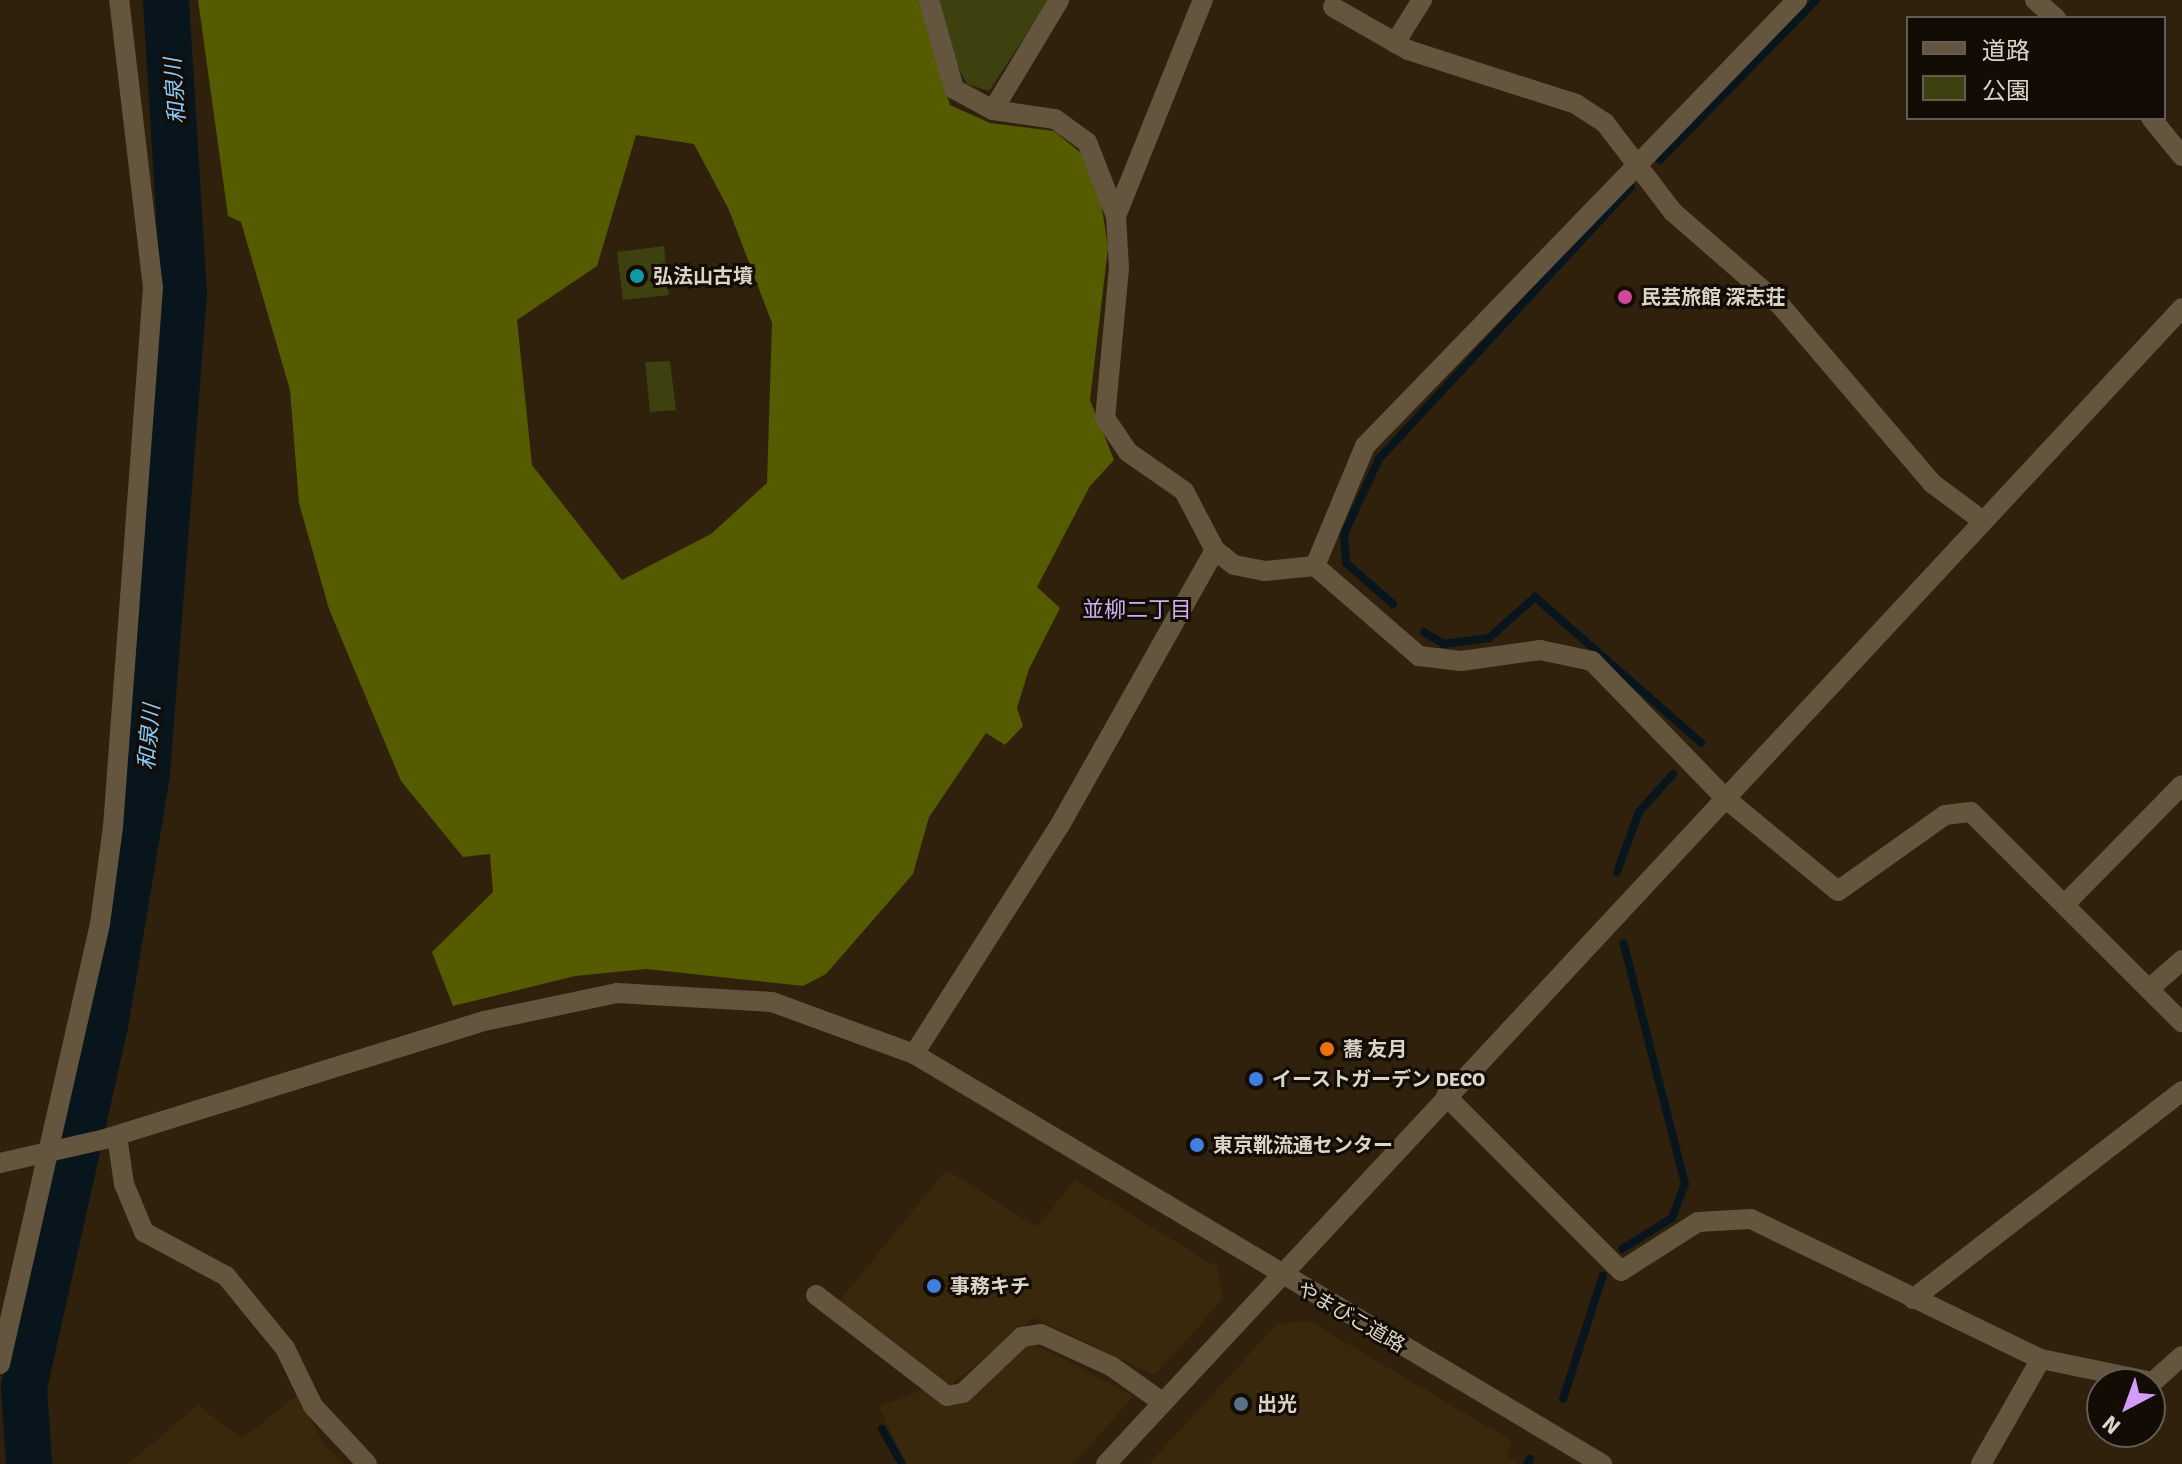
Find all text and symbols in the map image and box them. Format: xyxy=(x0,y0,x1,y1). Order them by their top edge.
legend xyxy=(1906,16,2166,120)
text: 道路 xyxy=(1982,36,2030,66)
water label: 和泉川 xyxy=(160,57,190,125)
text: 公園 xyxy=(1982,76,2030,106)
place label: 弘法山古墳 xyxy=(653,264,753,288)
marker: 弘法山古墳 xyxy=(628,267,646,285)
place label: 民芸旅館 深志荘 xyxy=(1641,285,1785,309)
marker: 民芸旅館 深志荘 xyxy=(1616,288,1634,306)
district label: 並柳二丁目 xyxy=(1082,597,1192,623)
water label: 和泉川 xyxy=(133,703,165,771)
place label: 蕎 友月 xyxy=(1343,1037,1407,1061)
marker: 蕎 友月 xyxy=(1318,1040,1336,1058)
place label: イーストガーデン DECO xyxy=(1272,1067,1486,1091)
marker: イーストガーデン DECO xyxy=(1247,1070,1265,1088)
place label: 東京靴流通センター xyxy=(1213,1133,1393,1157)
marker: 東京靴流通センター xyxy=(1188,1136,1206,1154)
place label: 事務キチ xyxy=(950,1274,1030,1298)
marker: 事務キチ xyxy=(925,1277,943,1295)
street label: やまびこ道路 xyxy=(1293,1277,1409,1357)
north arrow xyxy=(2086,1368,2166,1448)
place label: 出光 xyxy=(1257,1392,1297,1416)
marker: 出光 xyxy=(1232,1395,1250,1413)
text: N xyxy=(2097,1410,2126,1440)

